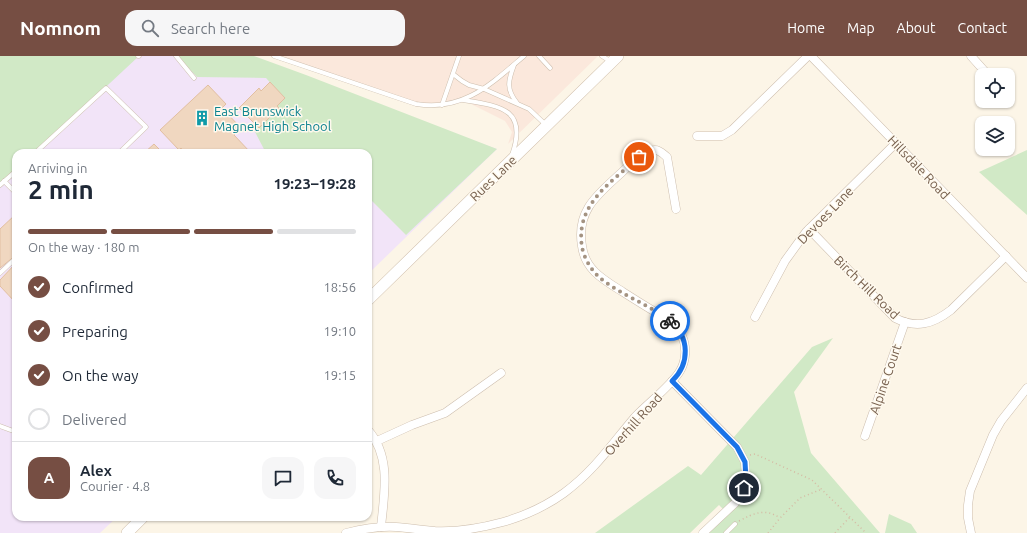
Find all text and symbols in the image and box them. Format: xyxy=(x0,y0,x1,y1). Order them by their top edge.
search box xyxy=(125,10,405,46)
text: Nomnom xyxy=(20,17,101,39)
icon: search xyxy=(139,17,161,39)
text: Search here xyxy=(171,20,250,37)
text: Home xyxy=(787,20,825,36)
text: Map xyxy=(847,20,875,36)
text: About xyxy=(897,20,936,36)
text: Contact xyxy=(958,20,1007,36)
map controls xyxy=(975,68,1015,156)
button: locate xyxy=(975,68,1015,108)
place label: East Brunswick Magnet High School xyxy=(214,104,332,133)
building icon: East Brunswick Magnet High School xyxy=(193,109,211,127)
button: layers xyxy=(975,116,1015,156)
street label: Hillsdale Road xyxy=(885,132,953,202)
pin xyxy=(622,140,656,174)
icon: bag xyxy=(628,146,650,168)
street label: Rues Lane xyxy=(467,152,519,204)
text: Arriving in xyxy=(28,161,87,175)
text: 2 min xyxy=(28,175,94,204)
text: 19:23–19:28 xyxy=(273,175,356,192)
street label: Devoes Lane xyxy=(794,184,856,246)
text: On the way · 180 m xyxy=(28,240,140,254)
street label: Birch Hill Road xyxy=(832,253,902,321)
icon: check xyxy=(28,276,50,298)
text: Confirmed xyxy=(62,279,134,296)
text: 18:56 xyxy=(323,280,356,294)
courier xyxy=(650,301,690,341)
icon: bike xyxy=(659,310,681,332)
icon: check xyxy=(28,320,50,342)
text: Preparing xyxy=(62,323,128,340)
text: 19:10 xyxy=(323,324,356,338)
street label: Alpine Court xyxy=(866,342,904,416)
icon: check xyxy=(28,364,50,386)
text: On the way xyxy=(62,367,138,384)
text: 19:15 xyxy=(323,368,356,382)
street label: Overhill Road xyxy=(601,390,665,458)
text: Delivered xyxy=(62,411,127,428)
button: chat xyxy=(262,457,304,499)
button: phone xyxy=(314,457,356,499)
text: Alex xyxy=(80,462,112,479)
text: A xyxy=(44,469,54,486)
pin xyxy=(727,471,761,505)
icon: home xyxy=(733,477,755,499)
text: Courier · 4.8 xyxy=(80,479,150,493)

